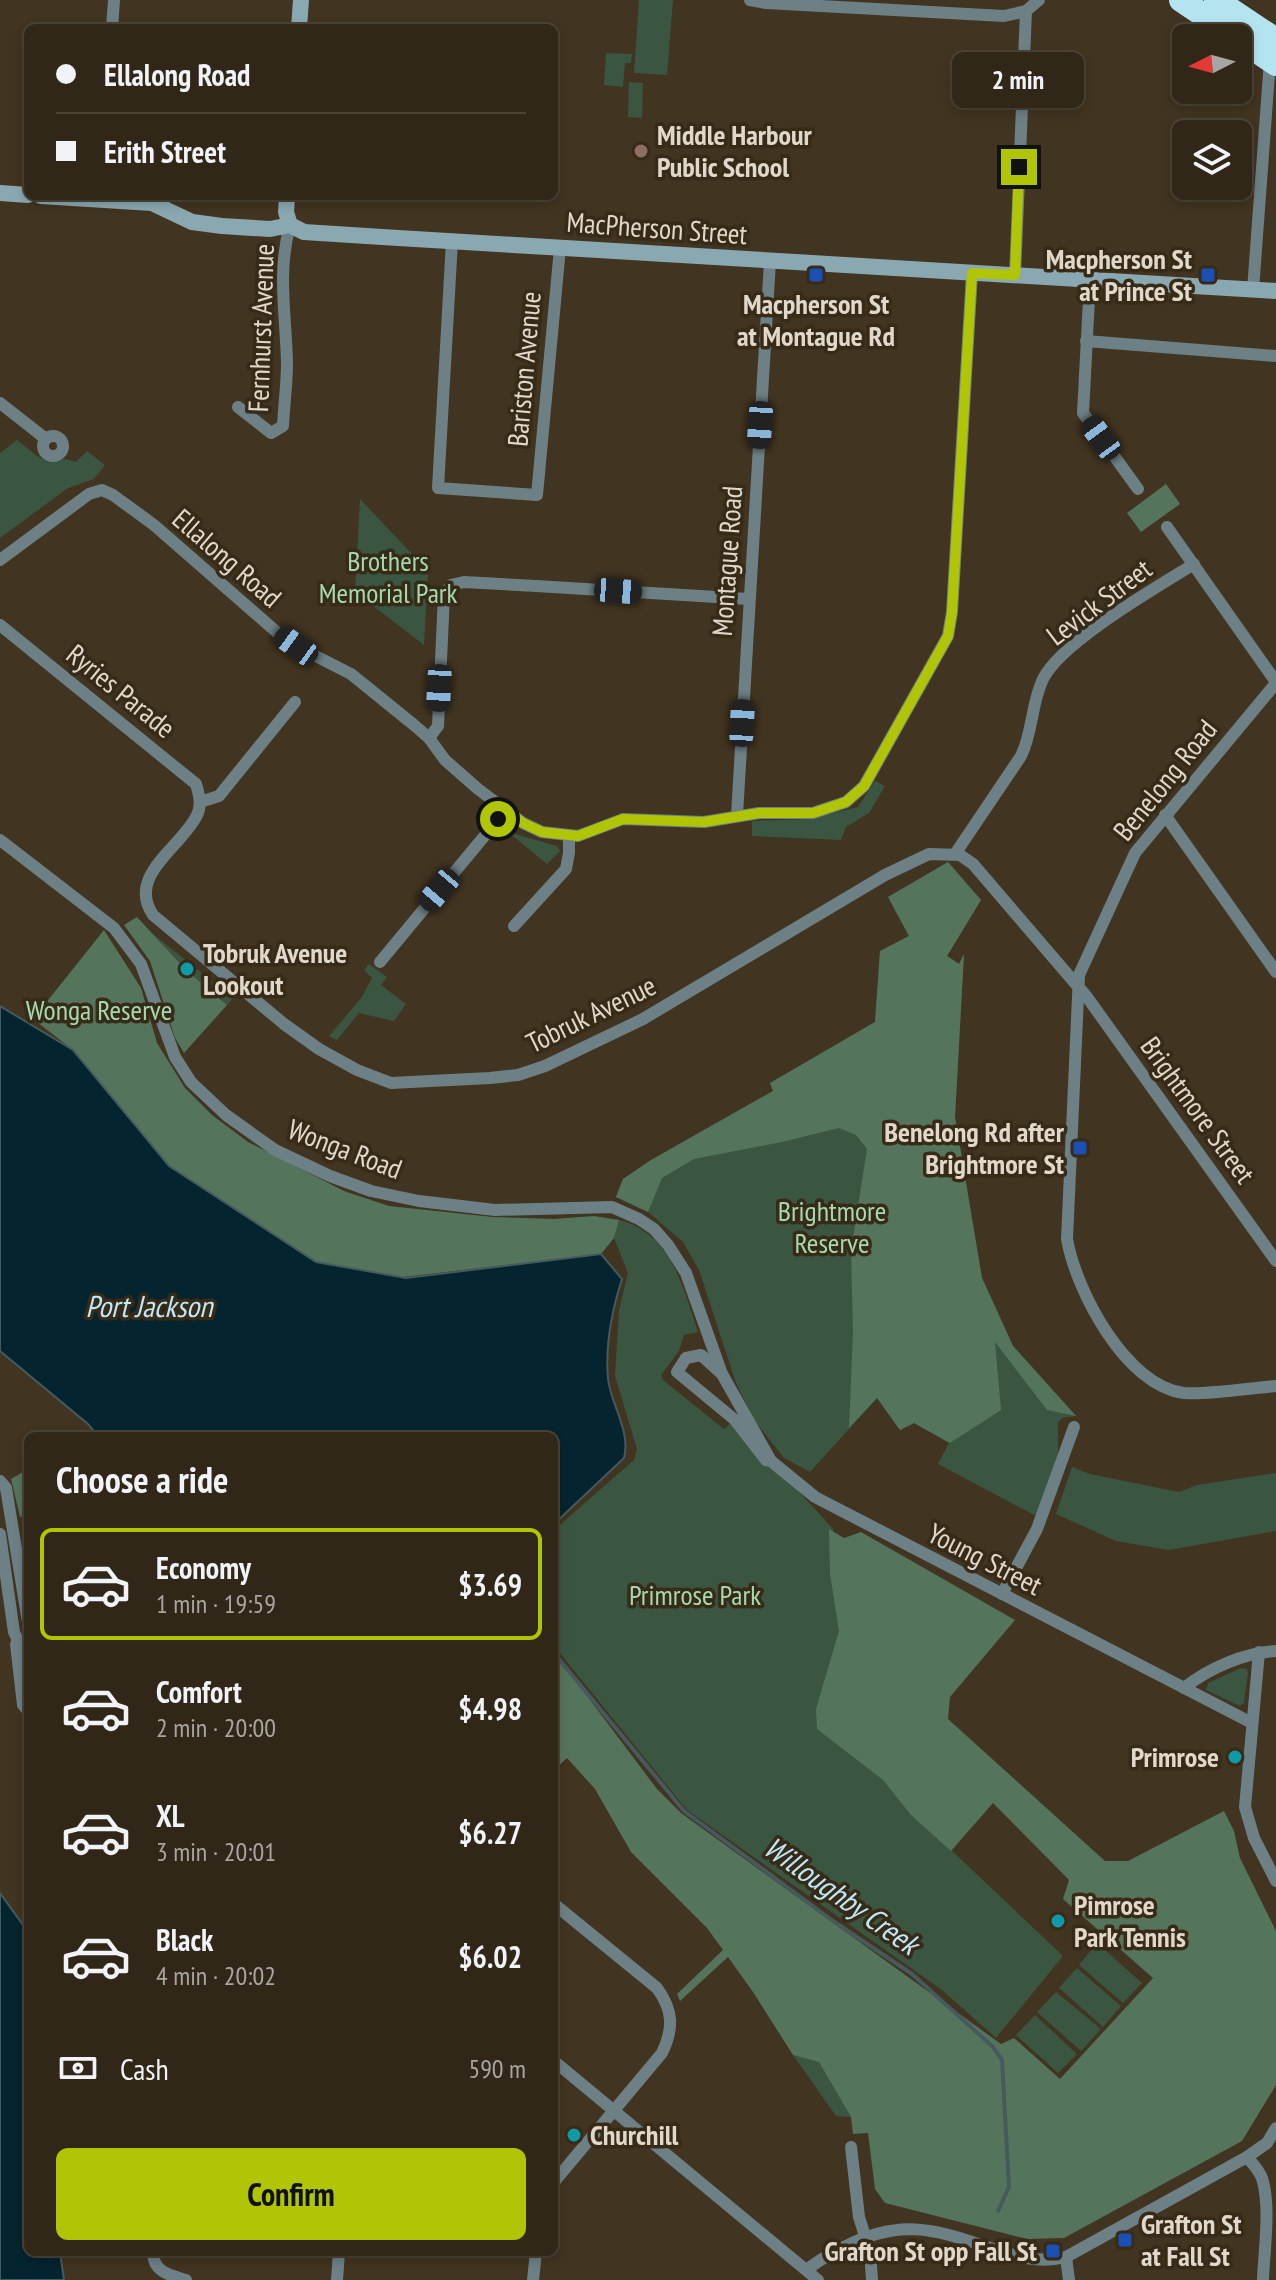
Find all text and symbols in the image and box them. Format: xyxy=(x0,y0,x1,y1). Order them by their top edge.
north arrow xyxy=(1172,24,1252,104)
map controls xyxy=(1172,24,1252,200)
callout: 2 min xyxy=(953,51,1085,107)
text: Ellalong Road xyxy=(104,55,250,94)
text: 2 min xyxy=(992,63,1044,96)
place label: Middle Harbour Public School xyxy=(657,116,812,185)
button: layers xyxy=(1172,120,1252,200)
text: Erith Street xyxy=(104,132,226,171)
marker: Middle Harbour Public School xyxy=(632,142,650,160)
route end xyxy=(1001,149,1037,185)
street label: MacPherson Street xyxy=(565,203,749,252)
place label: Macpherson St at Prince St xyxy=(1046,240,1192,309)
street label: Fernhurst Avenue xyxy=(239,243,282,413)
marker: Macpherson St at Montague Rd xyxy=(807,266,825,284)
marker: Macpherson St at Prince St xyxy=(1199,266,1217,284)
place label: Macpherson St at Montague Rd xyxy=(737,285,895,354)
street label: Bariston Avenue xyxy=(498,290,549,448)
car xyxy=(746,400,774,450)
car xyxy=(1077,412,1125,464)
street label: Montague Road xyxy=(703,485,750,637)
street label: Ellalong Road xyxy=(165,500,290,615)
park label: Brothers Memorial Park xyxy=(319,542,458,611)
street label: Levick Street xyxy=(1039,550,1159,653)
car xyxy=(593,577,643,605)
car xyxy=(270,622,322,670)
street label: Ryries Parade xyxy=(59,635,183,746)
car xyxy=(426,663,452,713)
car xyxy=(729,698,755,748)
street label: Benelong Road xyxy=(1105,712,1225,848)
route start xyxy=(480,801,516,837)
car xyxy=(414,864,464,916)
place label: Tobruk Avenue Lookout xyxy=(203,934,347,1003)
marker: Tobruk Avenue Lookout xyxy=(178,960,196,978)
street label: Tobruk Avenue xyxy=(520,966,662,1061)
park label: Wonga Reserve xyxy=(26,991,172,1028)
street label: Brightmore Street xyxy=(1133,1029,1264,1191)
street label: Wonga Road xyxy=(283,1110,407,1187)
place label: Benelong Rd after Brightmore St xyxy=(884,1113,1065,1182)
marker: Benelong Rd after Brightmore St xyxy=(1071,1139,1089,1157)
park label: Brightmore Reserve xyxy=(778,1192,886,1261)
water label: Port Jackson xyxy=(86,1286,214,1325)
text: Choose a ride xyxy=(56,1456,228,1503)
street label: Young Street xyxy=(922,1514,1049,1603)
icon: car xyxy=(60,1548,132,1620)
text: Economy xyxy=(156,1548,251,1587)
text: $3.69 xyxy=(458,1565,522,1604)
park label: Primrose Park xyxy=(629,1576,761,1613)
text: 1 min · 19:59 xyxy=(156,1587,276,1620)
icon: car xyxy=(60,1672,132,1744)
text: Comfort xyxy=(156,1672,242,1711)
text: $4.98 xyxy=(458,1689,522,1728)
text: 2 min · 20:00 xyxy=(156,1711,276,1744)
place label: Primrose xyxy=(1131,1738,1219,1775)
marker: Primrose xyxy=(1226,1748,1244,1766)
icon: car xyxy=(60,1796,132,1868)
text: XL xyxy=(156,1796,185,1835)
text: $6.27 xyxy=(458,1813,522,1852)
water label: Willoughby Creek xyxy=(757,1827,930,1964)
text: 3 min · 20:01 xyxy=(156,1835,276,1868)
place label: Pimrose Park Tennis xyxy=(1074,1886,1186,1955)
marker: Pimrose Park Tennis xyxy=(1049,1912,1067,1930)
icon: car xyxy=(60,1920,132,1992)
text: Black xyxy=(156,1920,213,1959)
text: $6.02 xyxy=(458,1937,522,1976)
text: 4 min · 20:02 xyxy=(156,1959,276,1992)
icon: cash xyxy=(56,2046,100,2090)
text: Cash xyxy=(120,2049,169,2088)
text: 590 m xyxy=(468,2052,526,2085)
place label: Churchill xyxy=(590,2116,679,2153)
marker: Churchill xyxy=(565,2126,583,2144)
button: Confirm xyxy=(56,2148,526,2240)
place label: Grafton St at Fall St xyxy=(1141,2205,1242,2274)
marker: Grafton St at Fall St xyxy=(1116,2231,1134,2249)
place label: Grafton St opp Fall St xyxy=(824,2232,1037,2269)
marker: Grafton St opp Fall St xyxy=(1044,2242,1062,2260)

